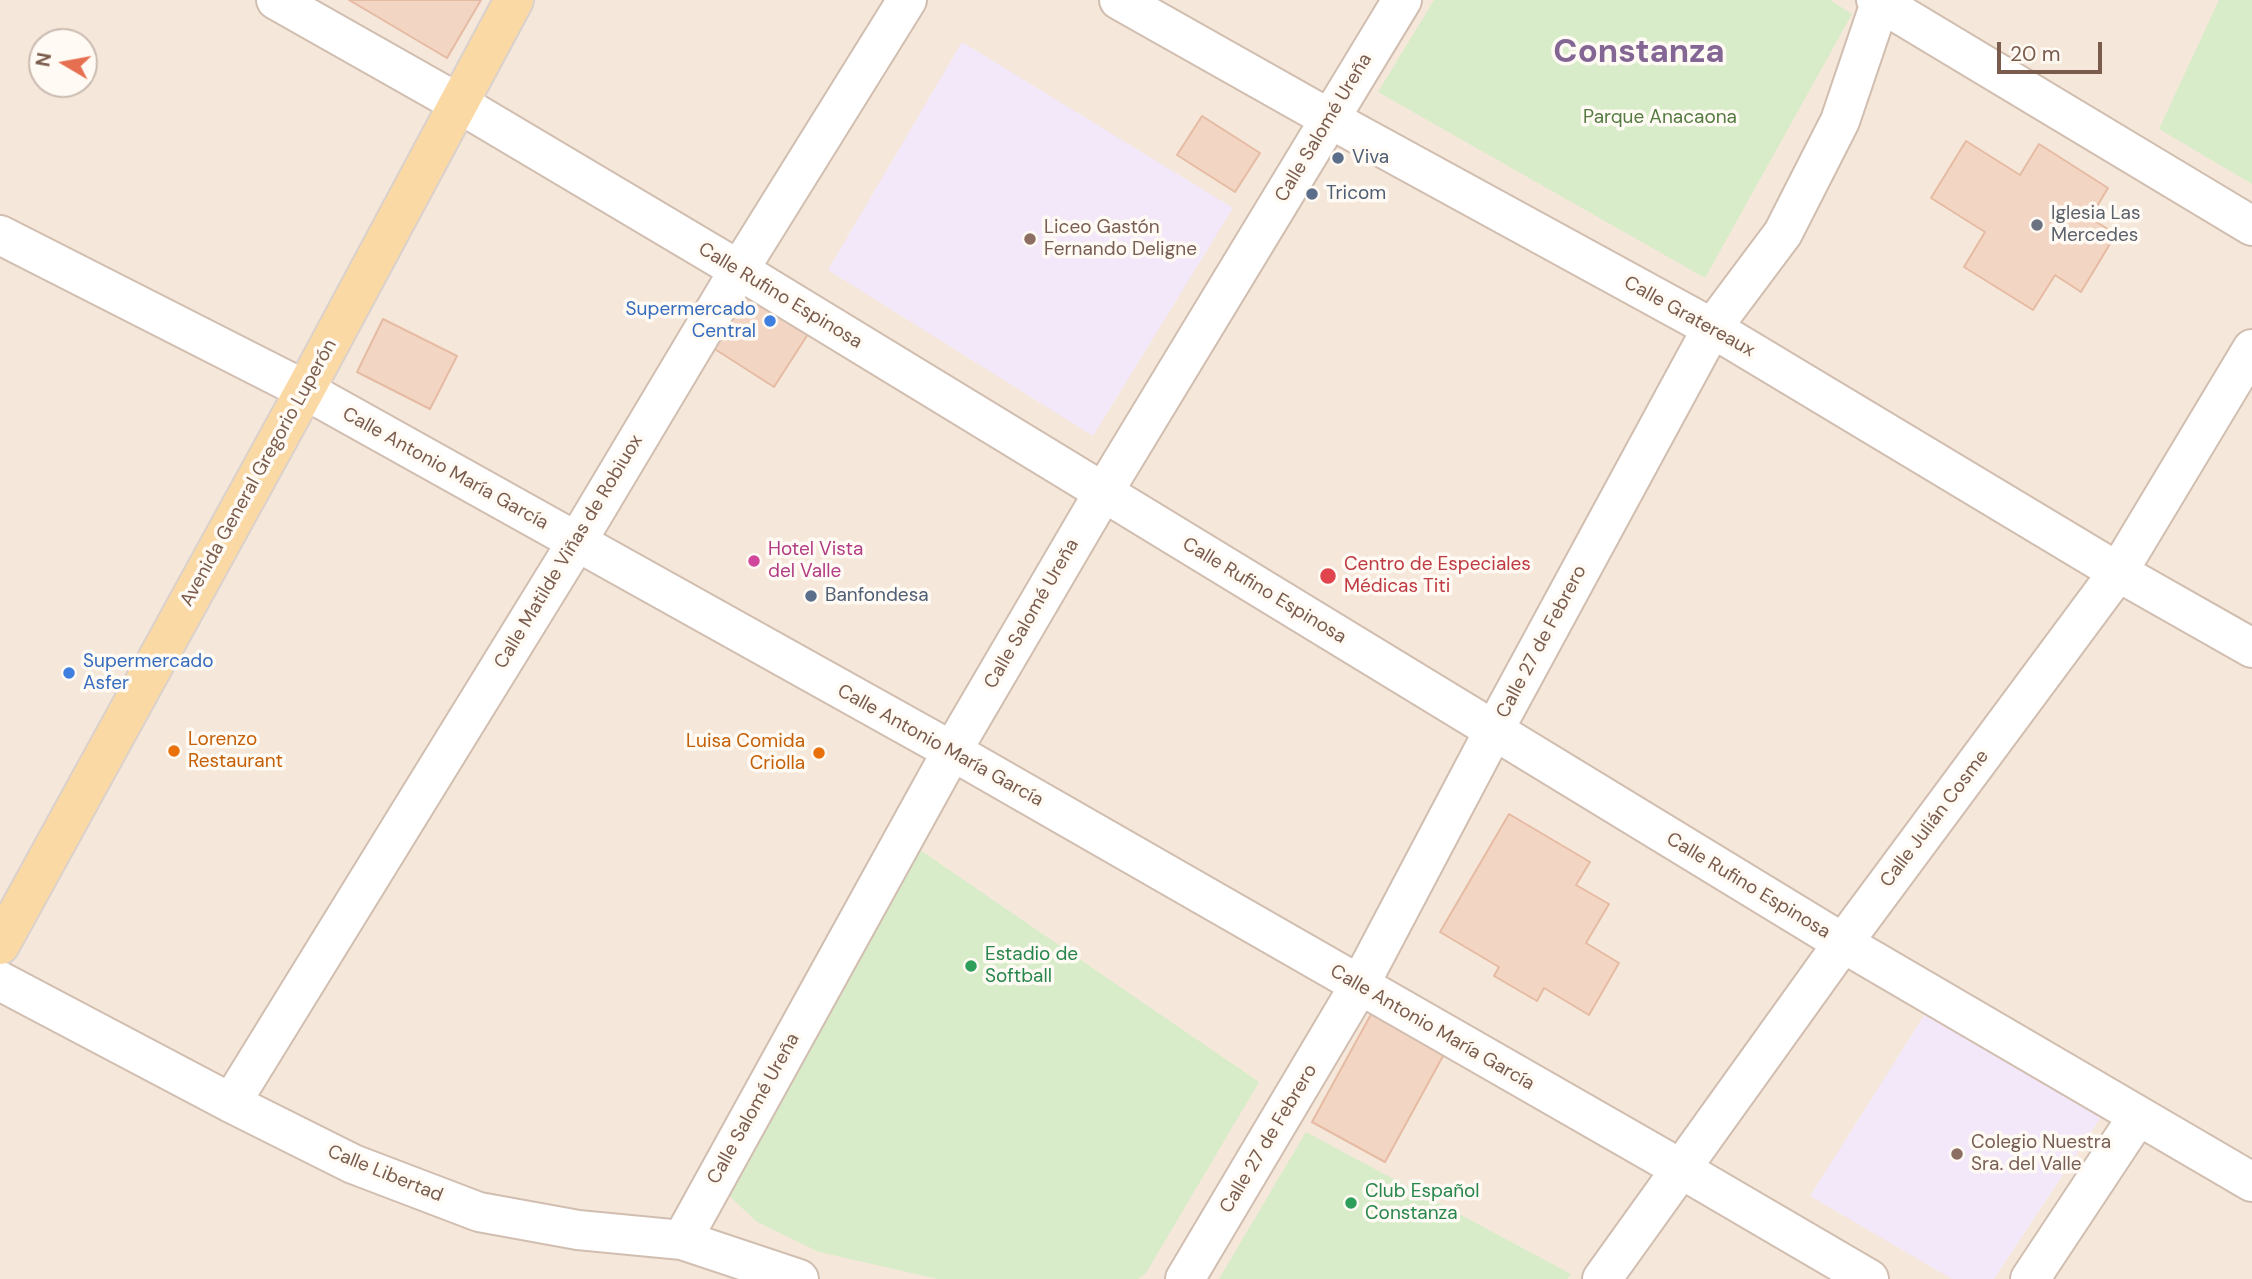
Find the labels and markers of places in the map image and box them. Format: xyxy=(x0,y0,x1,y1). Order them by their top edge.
place label: Viva xyxy=(1352,147,1389,169)
marker: Viva xyxy=(1330,150,1346,166)
place label: Tricom xyxy=(1326,183,1386,205)
marker: Tricom xyxy=(1304,186,1320,202)
place label: Iglesia Las Mercedes xyxy=(2051,203,2140,247)
place label: Liceo Gastón Fernando Deligne xyxy=(1044,217,1197,261)
marker: Iglesia Las Mercedes xyxy=(2029,217,2045,233)
marker: Liceo Gastón Fernando Deligne xyxy=(1022,231,1038,247)
place label: Supermercado Central xyxy=(626,299,756,343)
marker: Supermercado Central xyxy=(762,313,778,329)
place label: Hotel Vista del Valle xyxy=(768,539,863,583)
marker: Hotel Vista del Valle xyxy=(746,553,762,569)
place label: Centro de Especiales Médicas Titi xyxy=(1344,554,1531,598)
marker: Centro de Especiales Médicas Titi xyxy=(1318,566,1338,586)
place label: Banfondesa xyxy=(825,585,929,607)
marker: Banfondesa xyxy=(803,588,819,604)
place label: Supermercado Asfer xyxy=(83,651,213,695)
marker: Supermercado Asfer xyxy=(61,665,77,681)
place label: Lorenzo Restaurant xyxy=(188,729,283,773)
place label: Luisa Comida Criolla xyxy=(686,731,805,775)
marker: Lorenzo Restaurant xyxy=(166,743,182,759)
marker: Luisa Comida Criolla xyxy=(811,745,827,761)
place label: Estadio de Softball xyxy=(985,944,1078,988)
marker: Estadio de Softball xyxy=(963,958,979,974)
place label: Colegio Nuestra Sra. del Valle xyxy=(1971,1132,2111,1176)
marker: Colegio Nuestra Sra. del Valle xyxy=(1949,1146,1965,1162)
place label: Club Español Constanza xyxy=(1365,1181,1480,1225)
marker: Club Español Constanza xyxy=(1343,1195,1359,1211)

